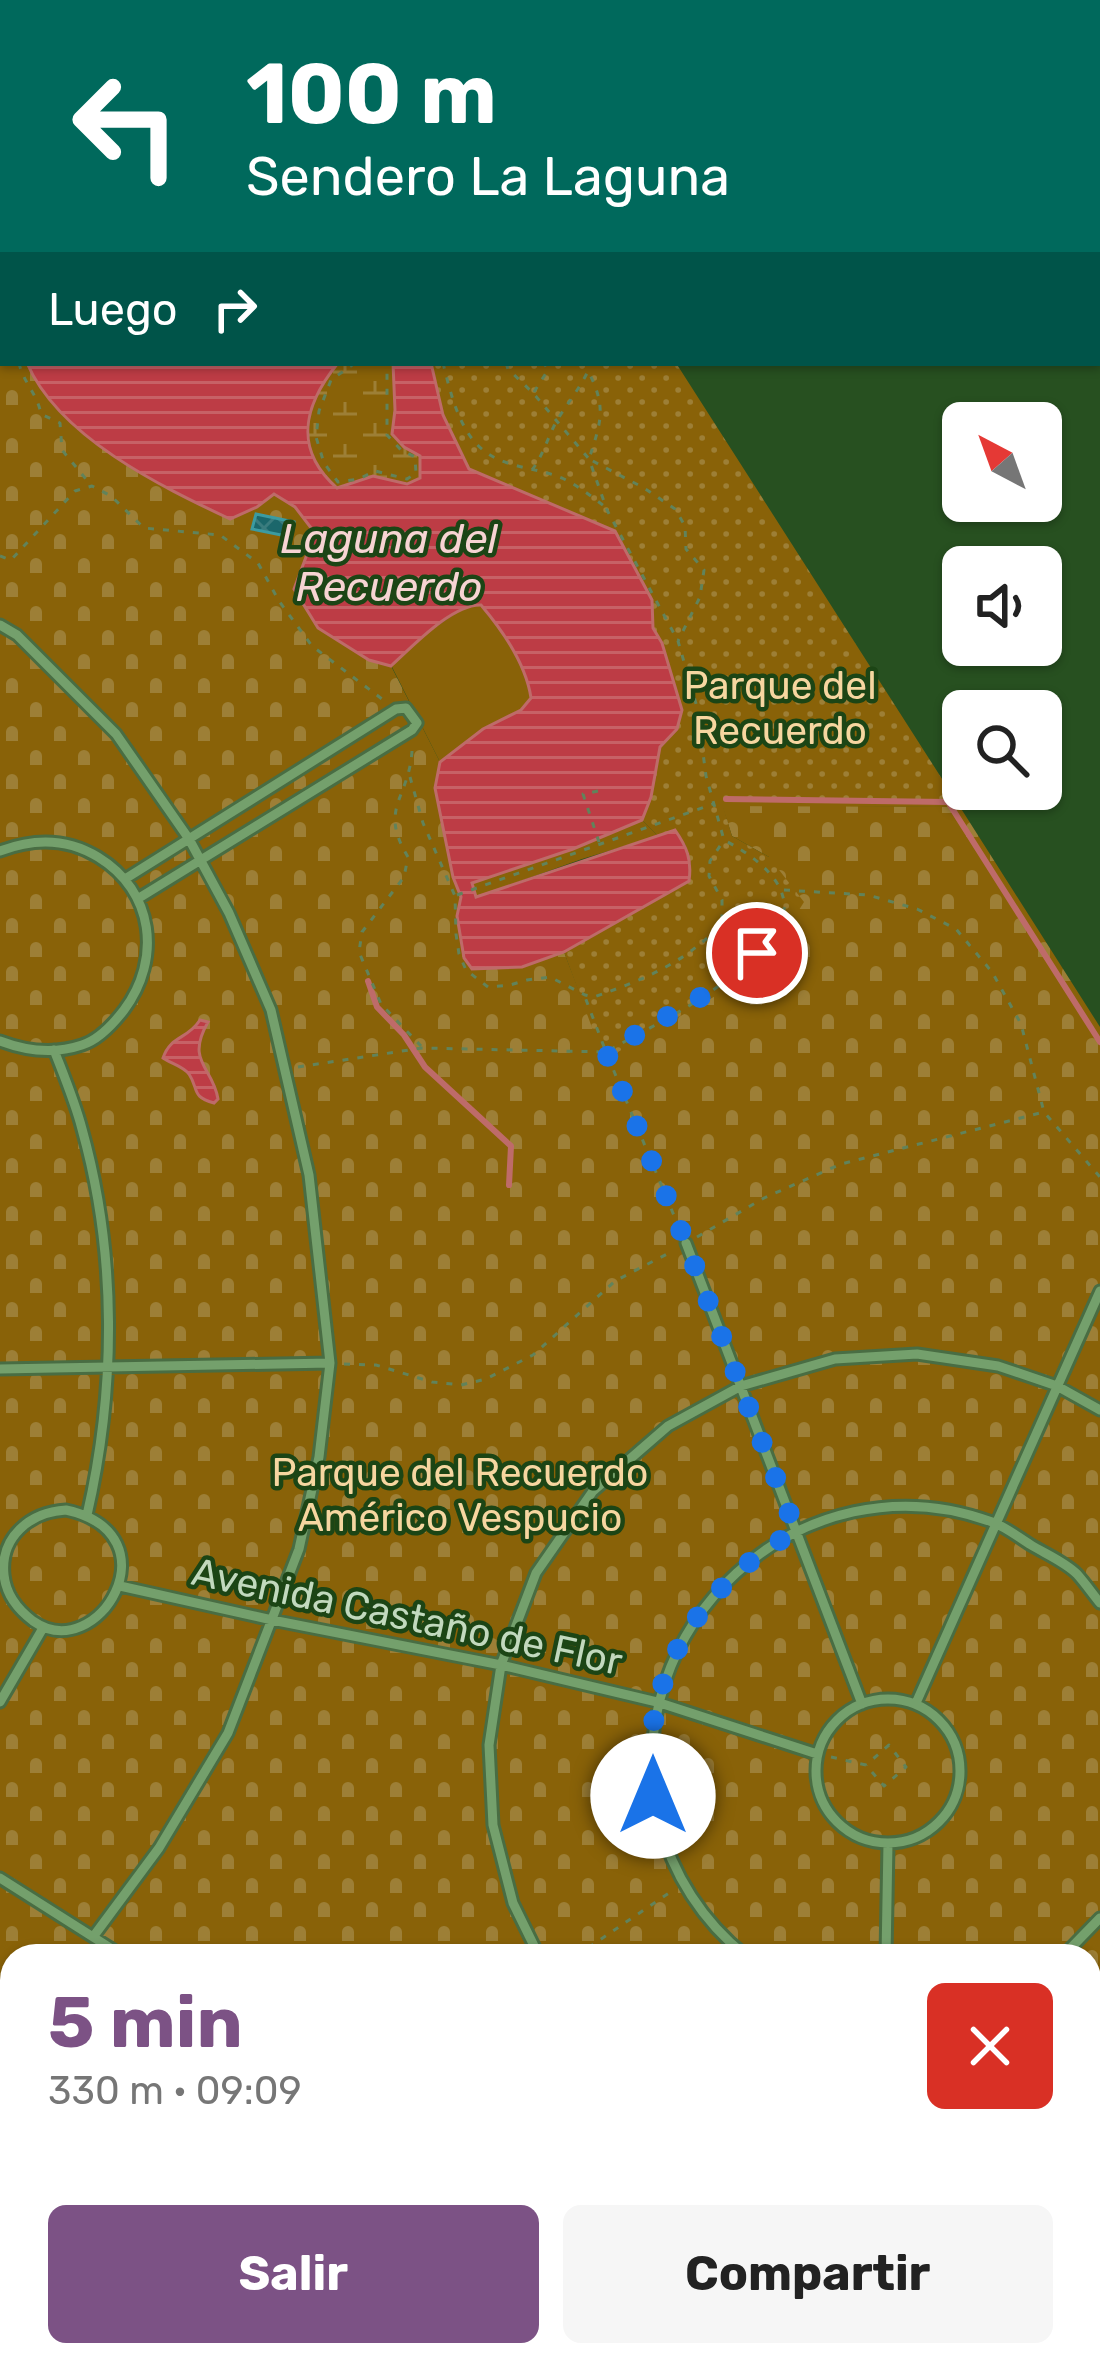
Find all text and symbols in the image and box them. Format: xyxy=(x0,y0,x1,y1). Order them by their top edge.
text: 100 m xyxy=(246,44,497,144)
icon: left xyxy=(48,48,204,204)
text: Sendero La Laguna xyxy=(246,145,730,209)
icon: right xyxy=(202,276,268,342)
text: Luego xyxy=(48,283,178,336)
north arrow xyxy=(942,402,1062,522)
map controls xyxy=(942,402,1062,810)
water label: Laguna del Recuerdo xyxy=(280,514,498,612)
button: sound xyxy=(942,546,1062,666)
park label: Parque del Recuerdo xyxy=(683,663,877,754)
button: search xyxy=(942,690,1062,810)
pin xyxy=(706,902,808,1004)
icon: arrive xyxy=(724,920,790,986)
park label: Parque del Recuerdo Américo Vespucio xyxy=(272,1450,648,1541)
street label: Avenida Castaño de Flor xyxy=(188,1549,627,1685)
position arrow xyxy=(590,1733,716,1859)
text: 5 min xyxy=(48,1980,243,2065)
button: close xyxy=(927,1983,1053,2109)
text: 330 m · 09:09 xyxy=(48,2068,302,2114)
button: Salir xyxy=(48,2205,539,2343)
button: Compartir xyxy=(563,2205,1053,2343)

